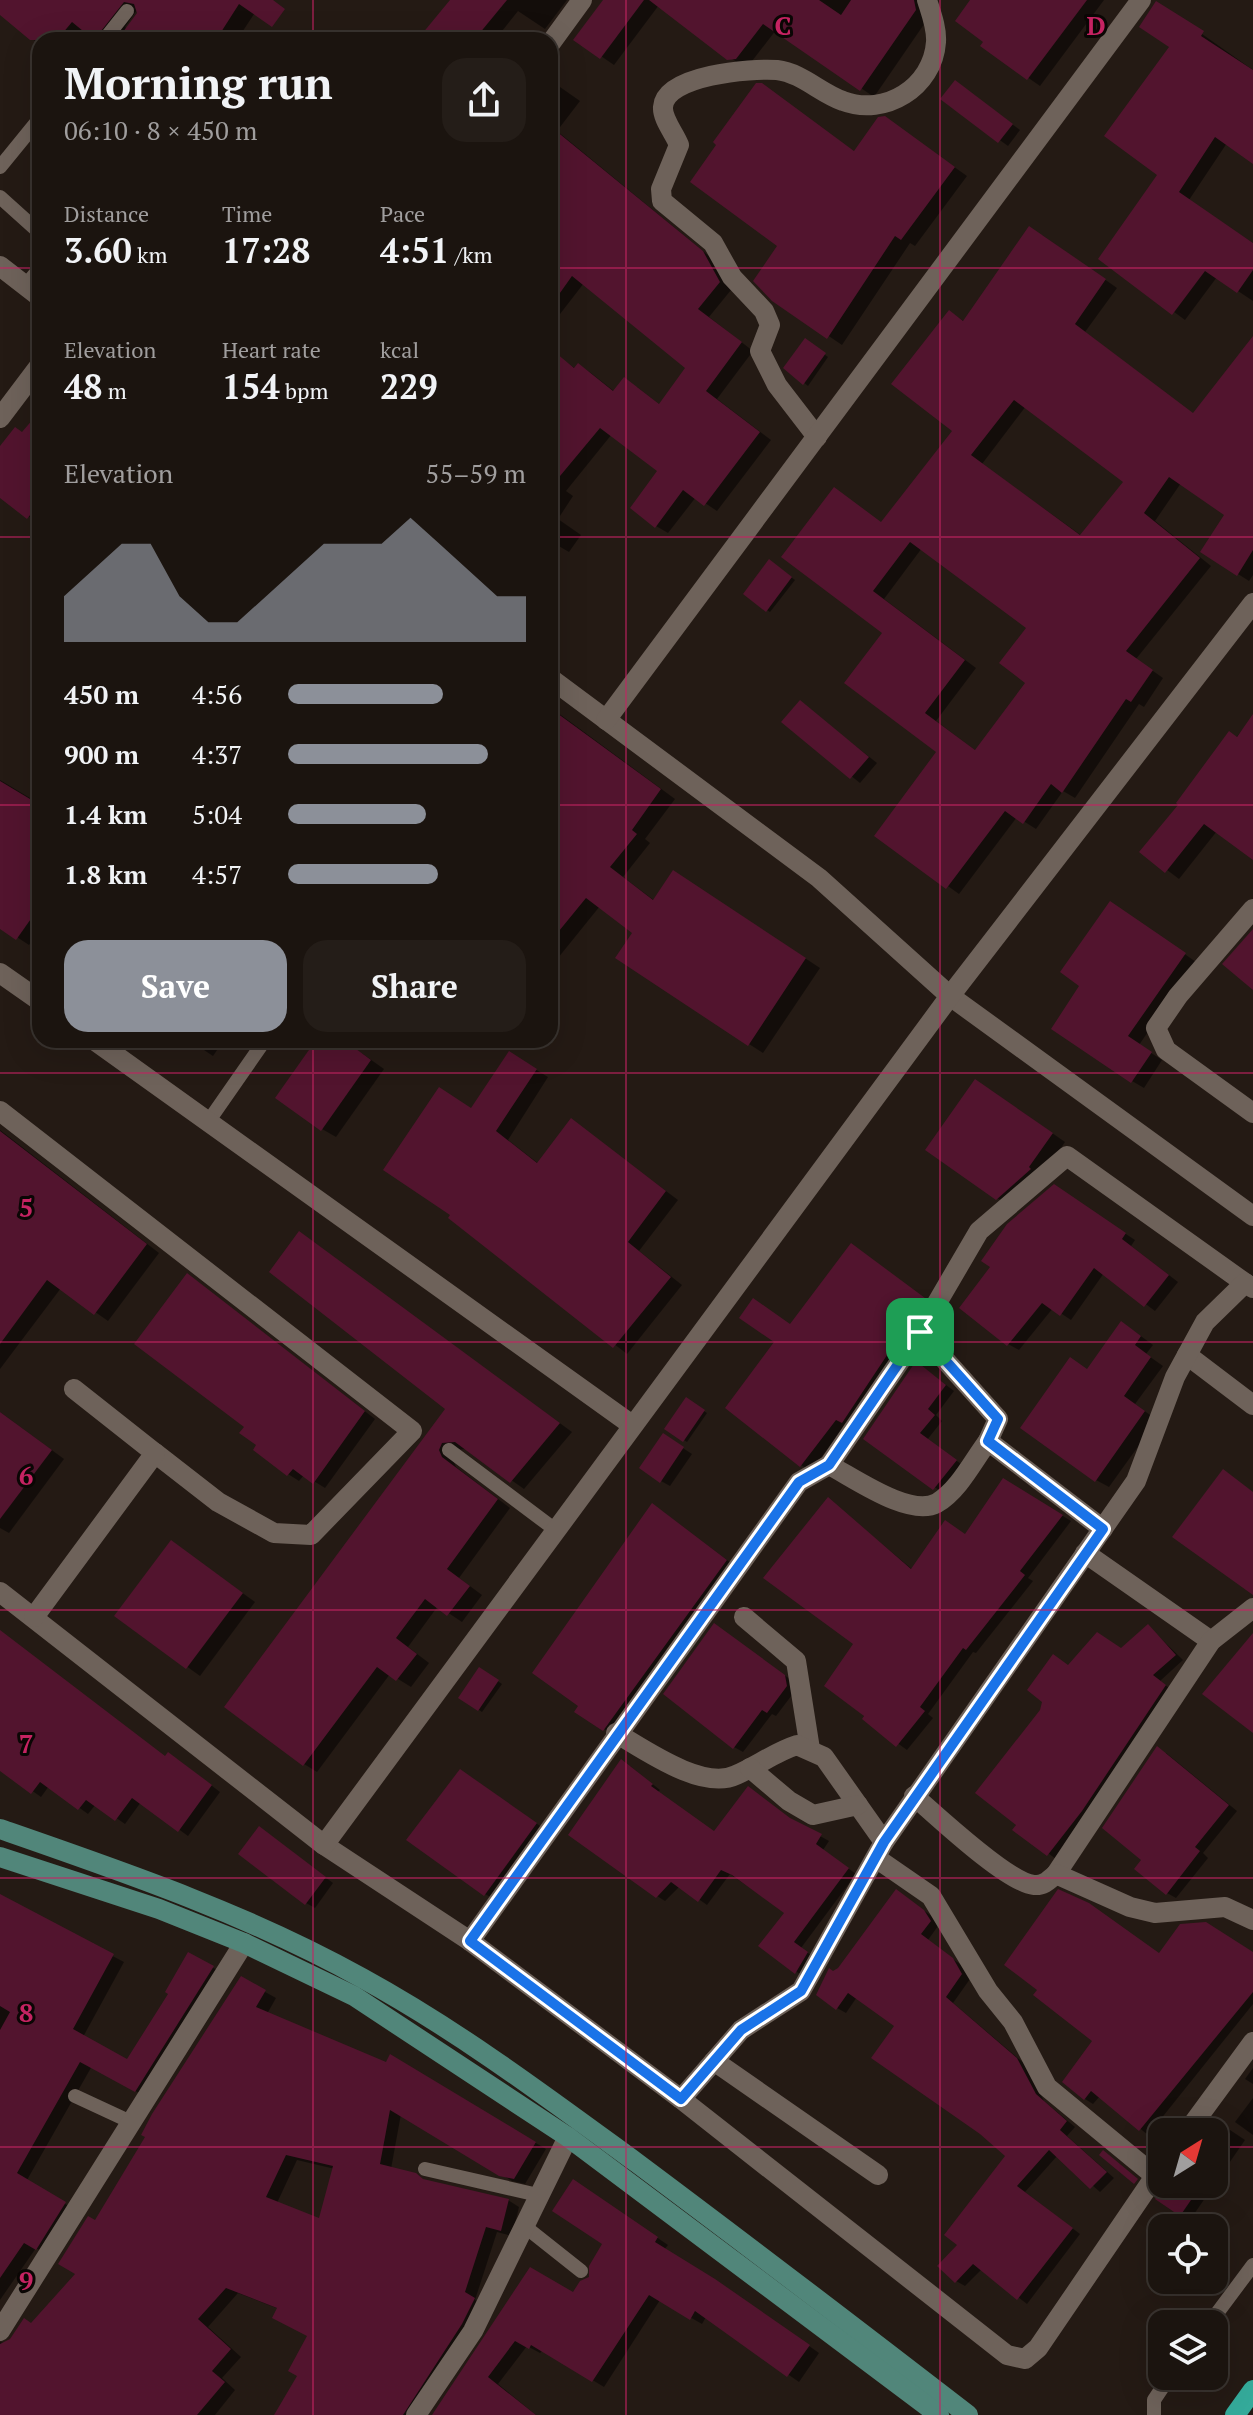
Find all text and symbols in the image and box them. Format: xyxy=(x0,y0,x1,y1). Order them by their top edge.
text: C xyxy=(775,8,791,42)
text: D xyxy=(1086,8,1106,42)
text: Morning run xyxy=(64,53,333,112)
button: share xyxy=(442,58,526,142)
text: 06:10 · 8 × 450 m xyxy=(64,113,258,147)
text: Distance xyxy=(64,199,149,228)
text: Time xyxy=(222,199,272,228)
text: Pace xyxy=(380,199,425,228)
text: 3.60 xyxy=(64,228,132,273)
text: 17:28 xyxy=(222,228,311,273)
text: 4:51 xyxy=(380,228,449,273)
text: km xyxy=(132,240,167,269)
text: /km xyxy=(449,240,493,269)
text: Elevation xyxy=(64,335,156,364)
text: Heart rate xyxy=(222,335,321,364)
text: kcal xyxy=(380,335,419,364)
text: 48 xyxy=(64,364,102,409)
text: 154 xyxy=(222,364,280,409)
text: 229 xyxy=(380,364,438,409)
text: m xyxy=(102,376,127,405)
text: bpm xyxy=(280,376,328,405)
text: Elevation xyxy=(64,456,173,490)
text: 55–59 m xyxy=(426,456,526,490)
text: 450 m xyxy=(64,677,139,711)
text: 4:56 xyxy=(192,677,242,711)
text: 900 m xyxy=(64,737,139,771)
text: 4:37 xyxy=(192,737,242,771)
text: 1.4 km xyxy=(64,797,147,831)
text: 5:04 xyxy=(192,797,242,831)
text: 1.8 km xyxy=(64,857,147,891)
text: 4:57 xyxy=(192,857,242,891)
button: Save xyxy=(64,940,287,1032)
button: Share xyxy=(303,940,526,1032)
text: 5 xyxy=(19,1190,33,1224)
pin xyxy=(886,1298,954,1366)
icon: arrive xyxy=(898,1310,942,1354)
text: 6 xyxy=(19,1458,33,1492)
text: 7 xyxy=(19,1726,33,1760)
text: 8 xyxy=(19,1995,33,2029)
north arrow xyxy=(1148,2118,1228,2198)
map controls xyxy=(1148,2118,1228,2390)
button: locate xyxy=(1148,2214,1228,2294)
text: 9 xyxy=(19,2263,33,2297)
button: layers xyxy=(1148,2310,1228,2390)

